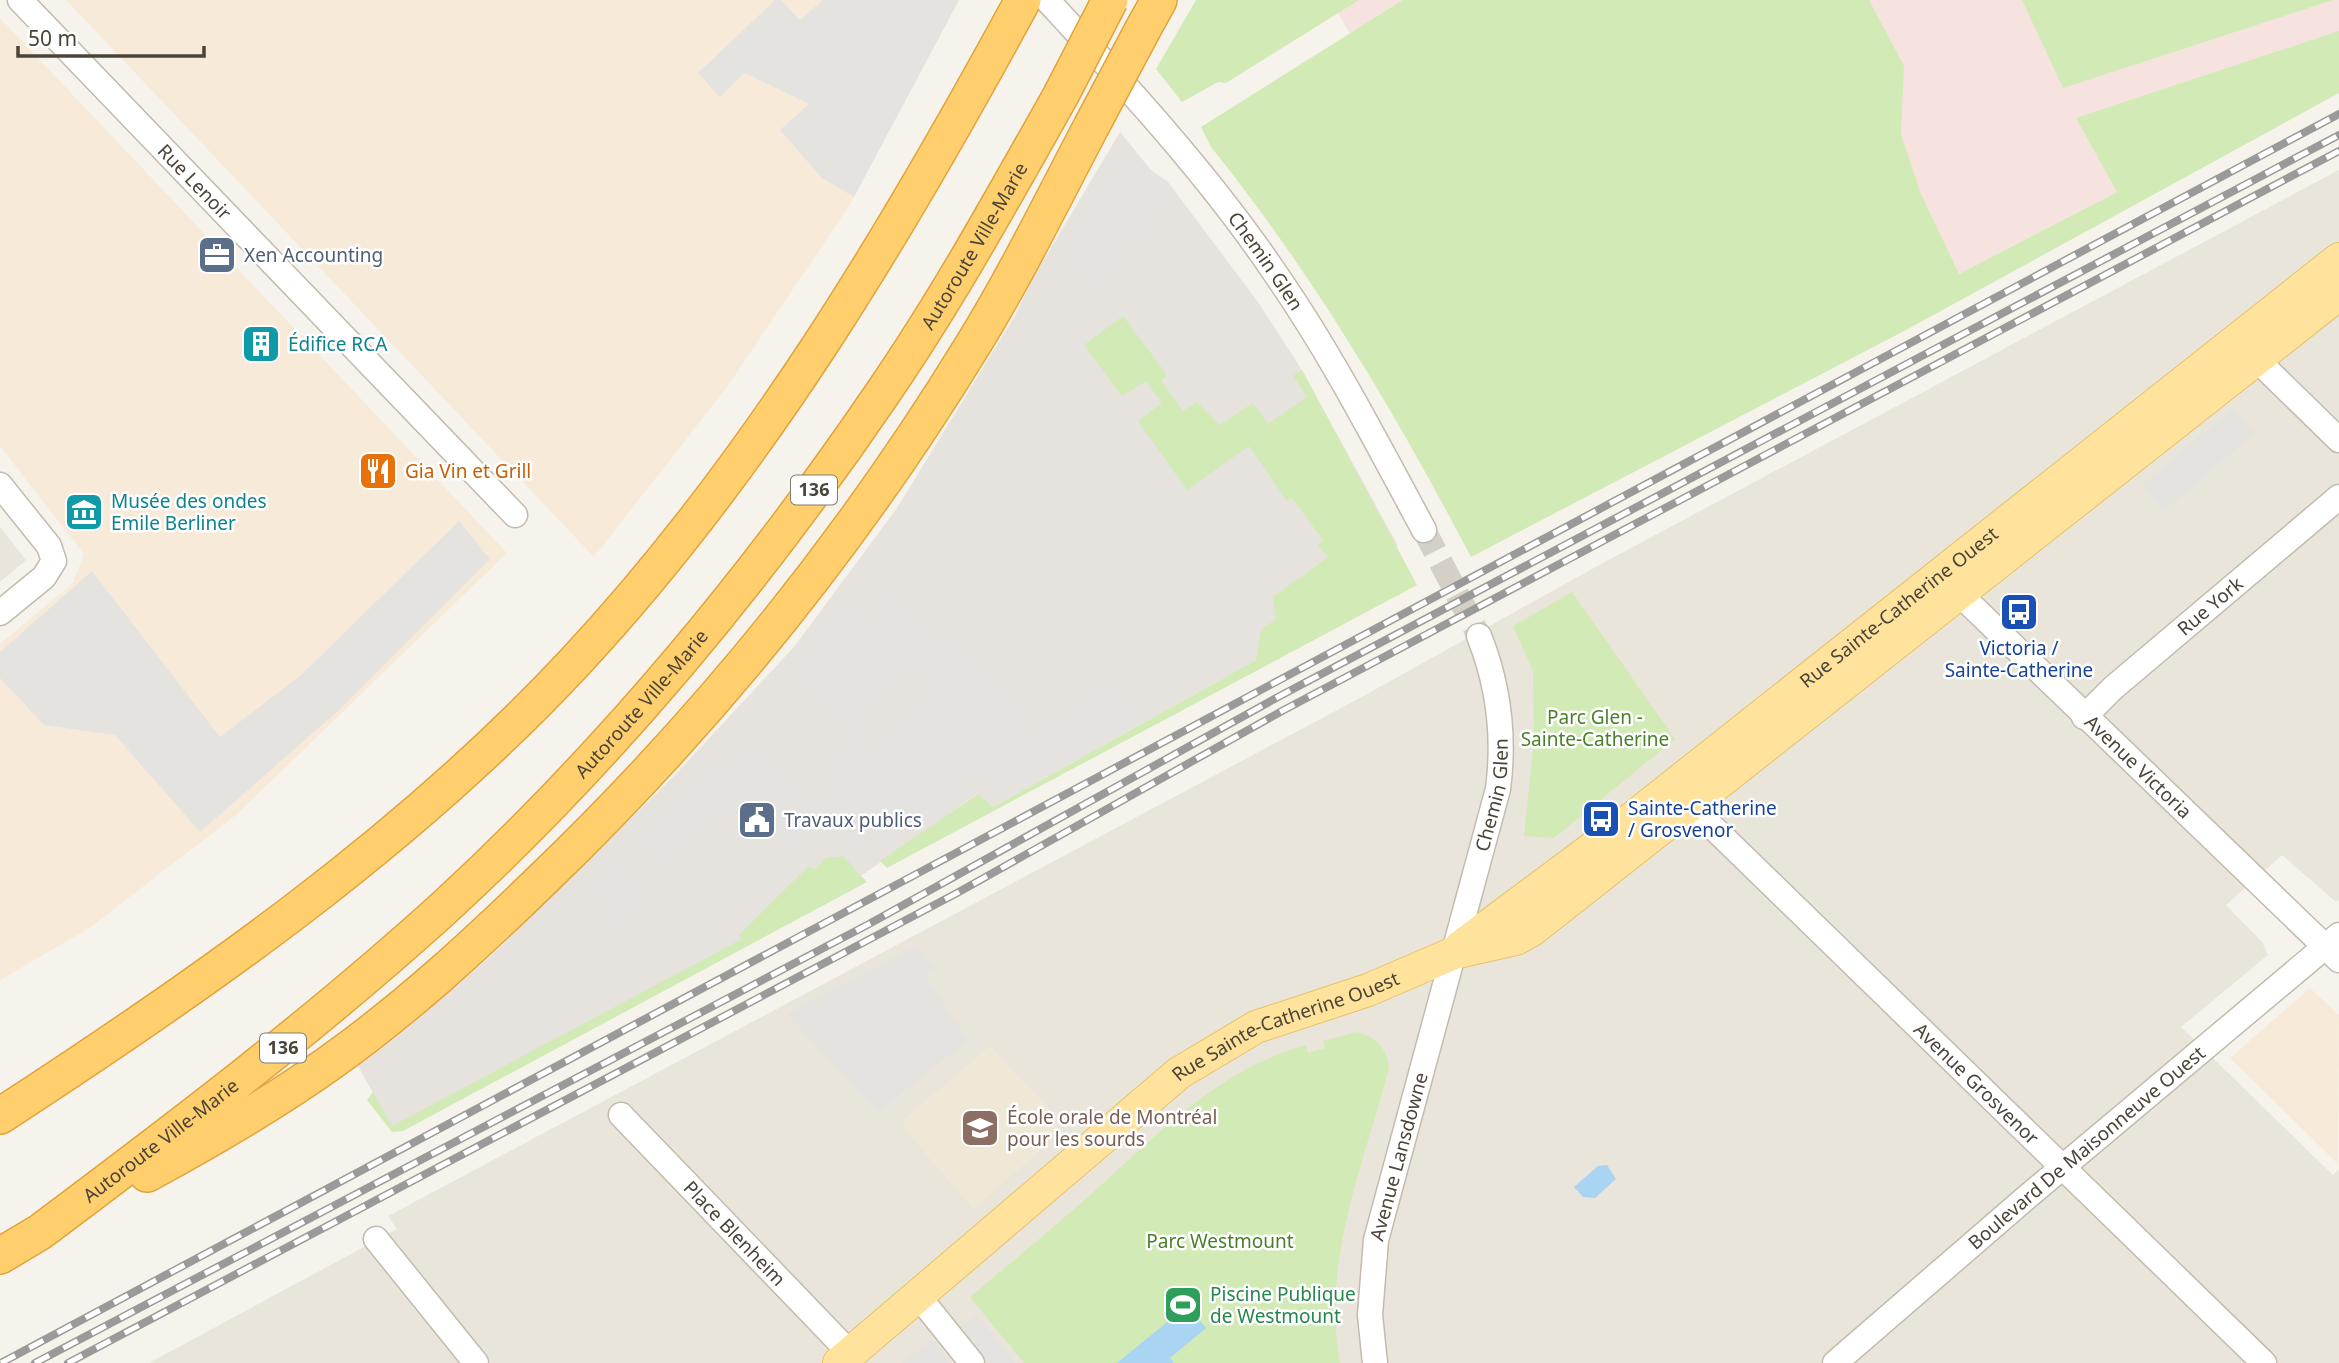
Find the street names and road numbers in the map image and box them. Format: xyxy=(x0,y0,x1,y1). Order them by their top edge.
street label: Rue Lenoir xyxy=(152,138,237,225)
street label: Autoroute Ville-Marie xyxy=(915,158,1033,334)
street label: Chemin Glen xyxy=(1222,206,1310,315)
road number: 136 xyxy=(791,476,837,504)
street label: Rue Sainte-Catherine Ouest xyxy=(1794,521,2004,694)
street label: Rue York xyxy=(2172,571,2248,641)
street label: Autoroute Ville-Marie xyxy=(569,624,714,784)
street label: Avenue Victoria xyxy=(2079,709,2198,824)
street label: Chemin Glen xyxy=(1469,738,1514,854)
street label: Rue Sainte-Catherine Ouest xyxy=(1166,965,1403,1087)
street label: Avenue Grosvenor xyxy=(1908,1017,2045,1150)
road number: 136 xyxy=(260,1034,306,1063)
street label: Boulevard De Maisonneuve Ouest xyxy=(1962,1040,2211,1255)
street label: Avenue Lansdowne xyxy=(1363,1069,1434,1244)
street label: Autoroute Ville-Marie xyxy=(77,1072,244,1208)
street label: Place Blenheim xyxy=(678,1175,791,1291)

